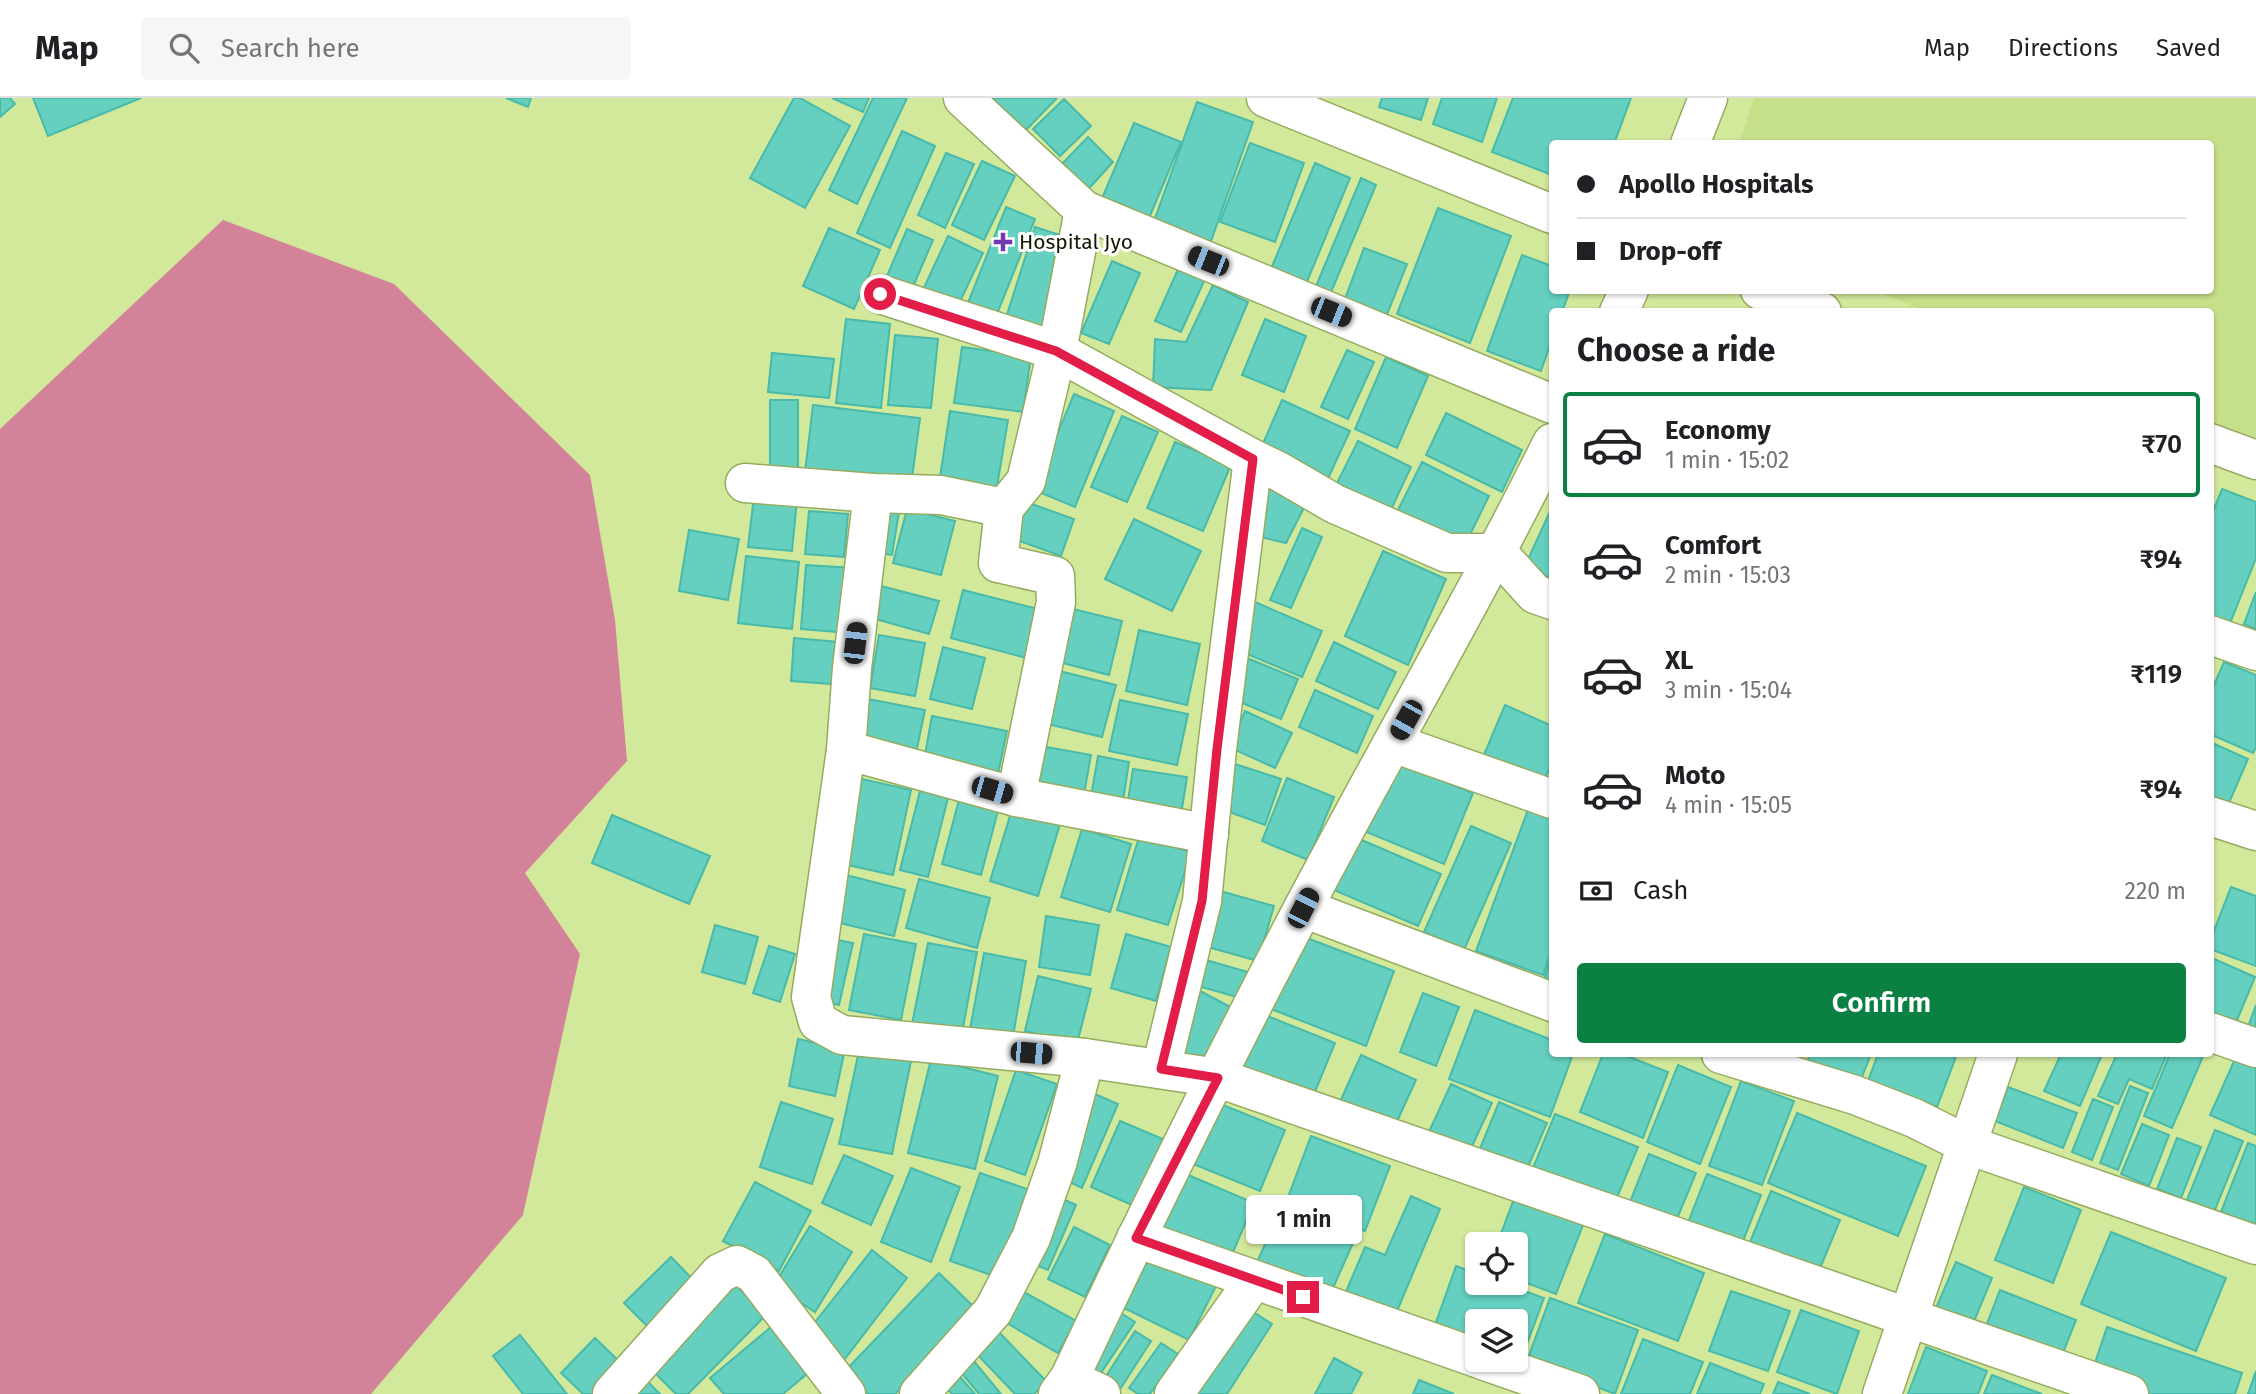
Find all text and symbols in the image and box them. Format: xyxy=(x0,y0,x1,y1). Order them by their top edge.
search box xyxy=(141,17,631,80)
text: Map xyxy=(35,28,99,68)
icon: search xyxy=(165,29,203,67)
text: Search here xyxy=(221,33,360,64)
text: Map xyxy=(1924,34,1970,62)
text: Directions xyxy=(2008,34,2118,62)
text: Saved xyxy=(2156,34,2221,62)
text: Apollo Hospitals xyxy=(1619,169,1814,200)
place label: Hospital Jyo xyxy=(1019,229,1133,255)
marker: Hospital Jyo xyxy=(993,232,1013,252)
text: Drop-off xyxy=(1619,236,1721,267)
car xyxy=(1185,243,1232,279)
route start xyxy=(864,278,896,310)
car xyxy=(1308,294,1355,330)
text: Choose a ride xyxy=(1577,331,1775,369)
icon: car xyxy=(1581,413,1644,476)
text: Economy xyxy=(1665,415,1771,446)
text: ₹70 xyxy=(2141,429,2182,460)
text: 1 min · 15:02 xyxy=(1665,446,1789,474)
icon: car xyxy=(1581,528,1644,591)
text: Comfort xyxy=(1665,530,1761,561)
text: ₹94 xyxy=(2139,544,2182,575)
text: 2 min · 15:03 xyxy=(1665,561,1791,589)
car xyxy=(843,621,868,665)
icon: car xyxy=(1581,643,1644,706)
text: XL xyxy=(1665,645,1693,676)
text: ₹119 xyxy=(2130,659,2182,690)
text: 3 min · 15:04 xyxy=(1665,676,1792,704)
car xyxy=(1387,697,1426,743)
icon: car xyxy=(1581,758,1644,821)
text: Moto xyxy=(1665,760,1725,791)
car xyxy=(969,774,1016,806)
text: ₹94 xyxy=(2139,774,2182,805)
text: 4 min · 15:05 xyxy=(1665,791,1792,819)
icon: cash xyxy=(1577,872,1615,910)
text: Cash xyxy=(1633,875,1689,906)
text: 220 m xyxy=(2125,877,2186,905)
car xyxy=(1285,885,1322,931)
button: Confirm xyxy=(1577,963,2186,1043)
car xyxy=(1010,1041,1053,1065)
callout: 1 min xyxy=(1245,1196,1361,1244)
text: 1 min xyxy=(1276,1205,1332,1233)
map controls xyxy=(1465,1232,1528,1372)
button: locate xyxy=(1465,1232,1528,1295)
route end xyxy=(1287,1281,1319,1313)
button: layers xyxy=(1465,1309,1528,1372)

